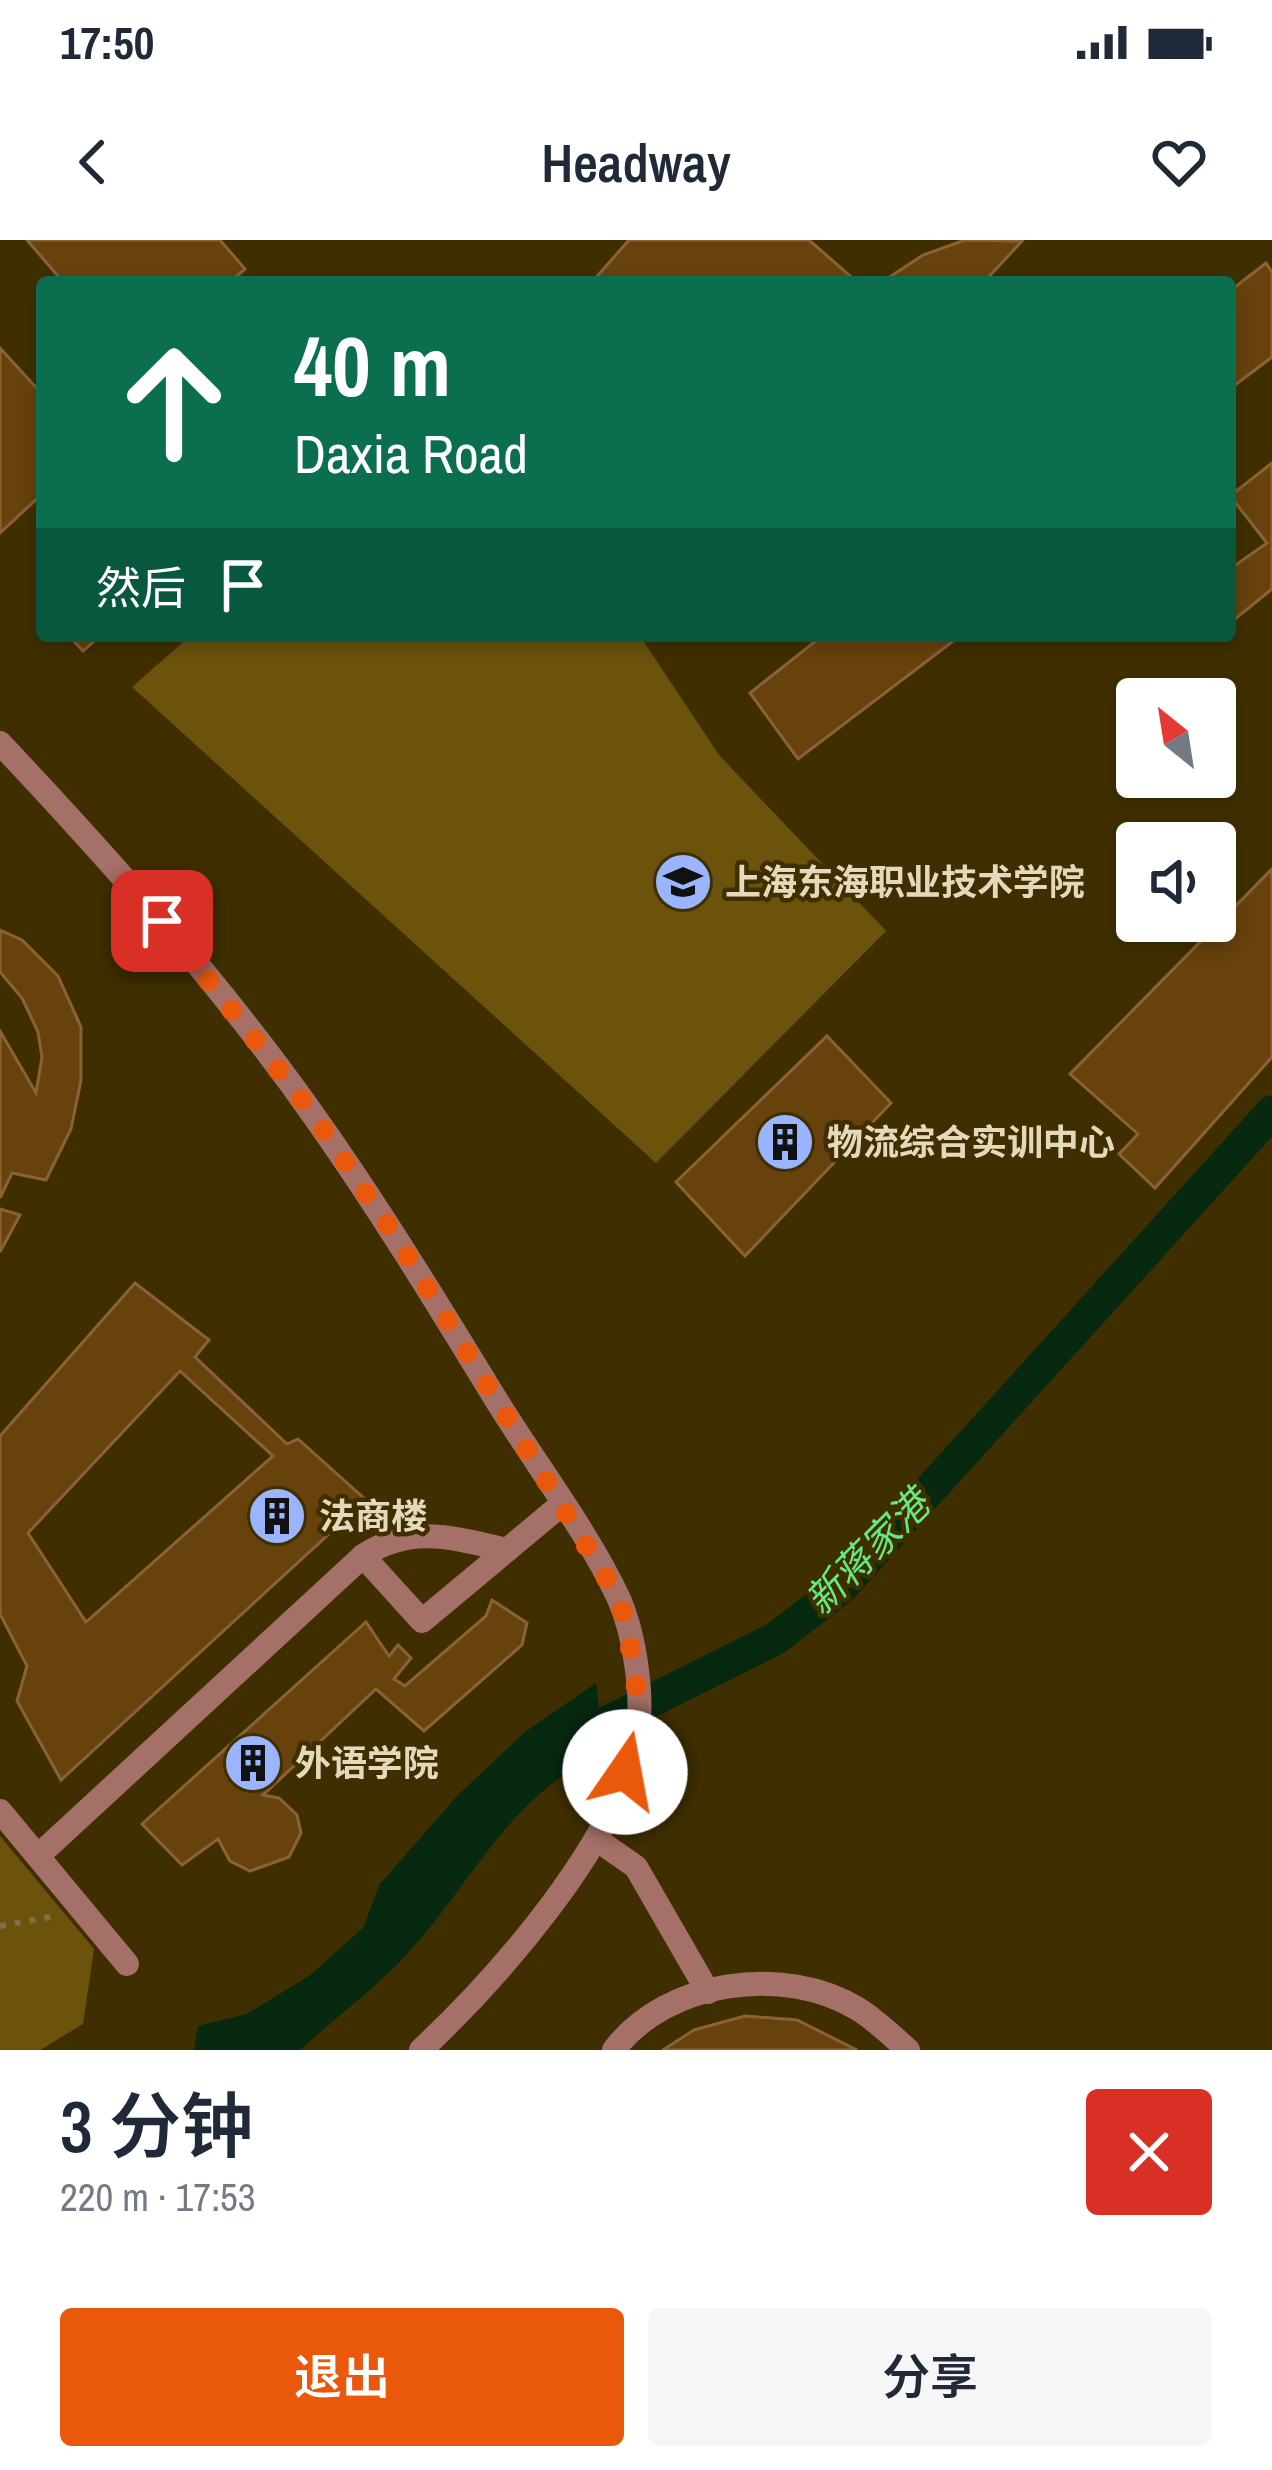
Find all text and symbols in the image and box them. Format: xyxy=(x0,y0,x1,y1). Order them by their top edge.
text: 17:50 xyxy=(60,12,154,73)
text: Headway xyxy=(541,126,731,199)
icon: back xyxy=(60,129,126,195)
icon: heart xyxy=(1146,129,1212,195)
text: 40 m xyxy=(294,309,451,422)
icon: ahead xyxy=(96,324,252,480)
text: Daxia Road xyxy=(294,417,528,490)
icon: arrive xyxy=(210,552,276,618)
text: 然后 xyxy=(96,557,186,618)
north arrow xyxy=(1116,678,1236,798)
map controls xyxy=(1116,678,1236,942)
button: sound xyxy=(1116,822,1236,942)
school or university icon: 上海东海职业技术学院 xyxy=(652,851,714,913)
place label: 上海东海职业技术学院 xyxy=(725,858,1085,906)
pin xyxy=(111,870,213,972)
icon: arrive xyxy=(129,888,195,954)
building icon: 物流综合实训中心 xyxy=(754,1111,816,1173)
place label: 物流综合实训中心 xyxy=(827,1118,1115,1166)
water label: 新蒋家港 xyxy=(793,1475,944,1626)
building icon: 法商楼 xyxy=(246,1485,308,1547)
place label: 法商楼 xyxy=(319,1492,427,1540)
position arrow xyxy=(562,1709,688,1835)
building icon: 外语学院 xyxy=(222,1732,284,1794)
place label: 外语学院 xyxy=(295,1739,439,1787)
text: 3 分钟 xyxy=(60,2077,253,2174)
button: close xyxy=(1086,2089,1212,2215)
text: 220 m · 17:53 xyxy=(60,2171,256,2223)
button: 退出 xyxy=(60,2308,624,2446)
button: 分享 xyxy=(648,2308,1212,2446)

